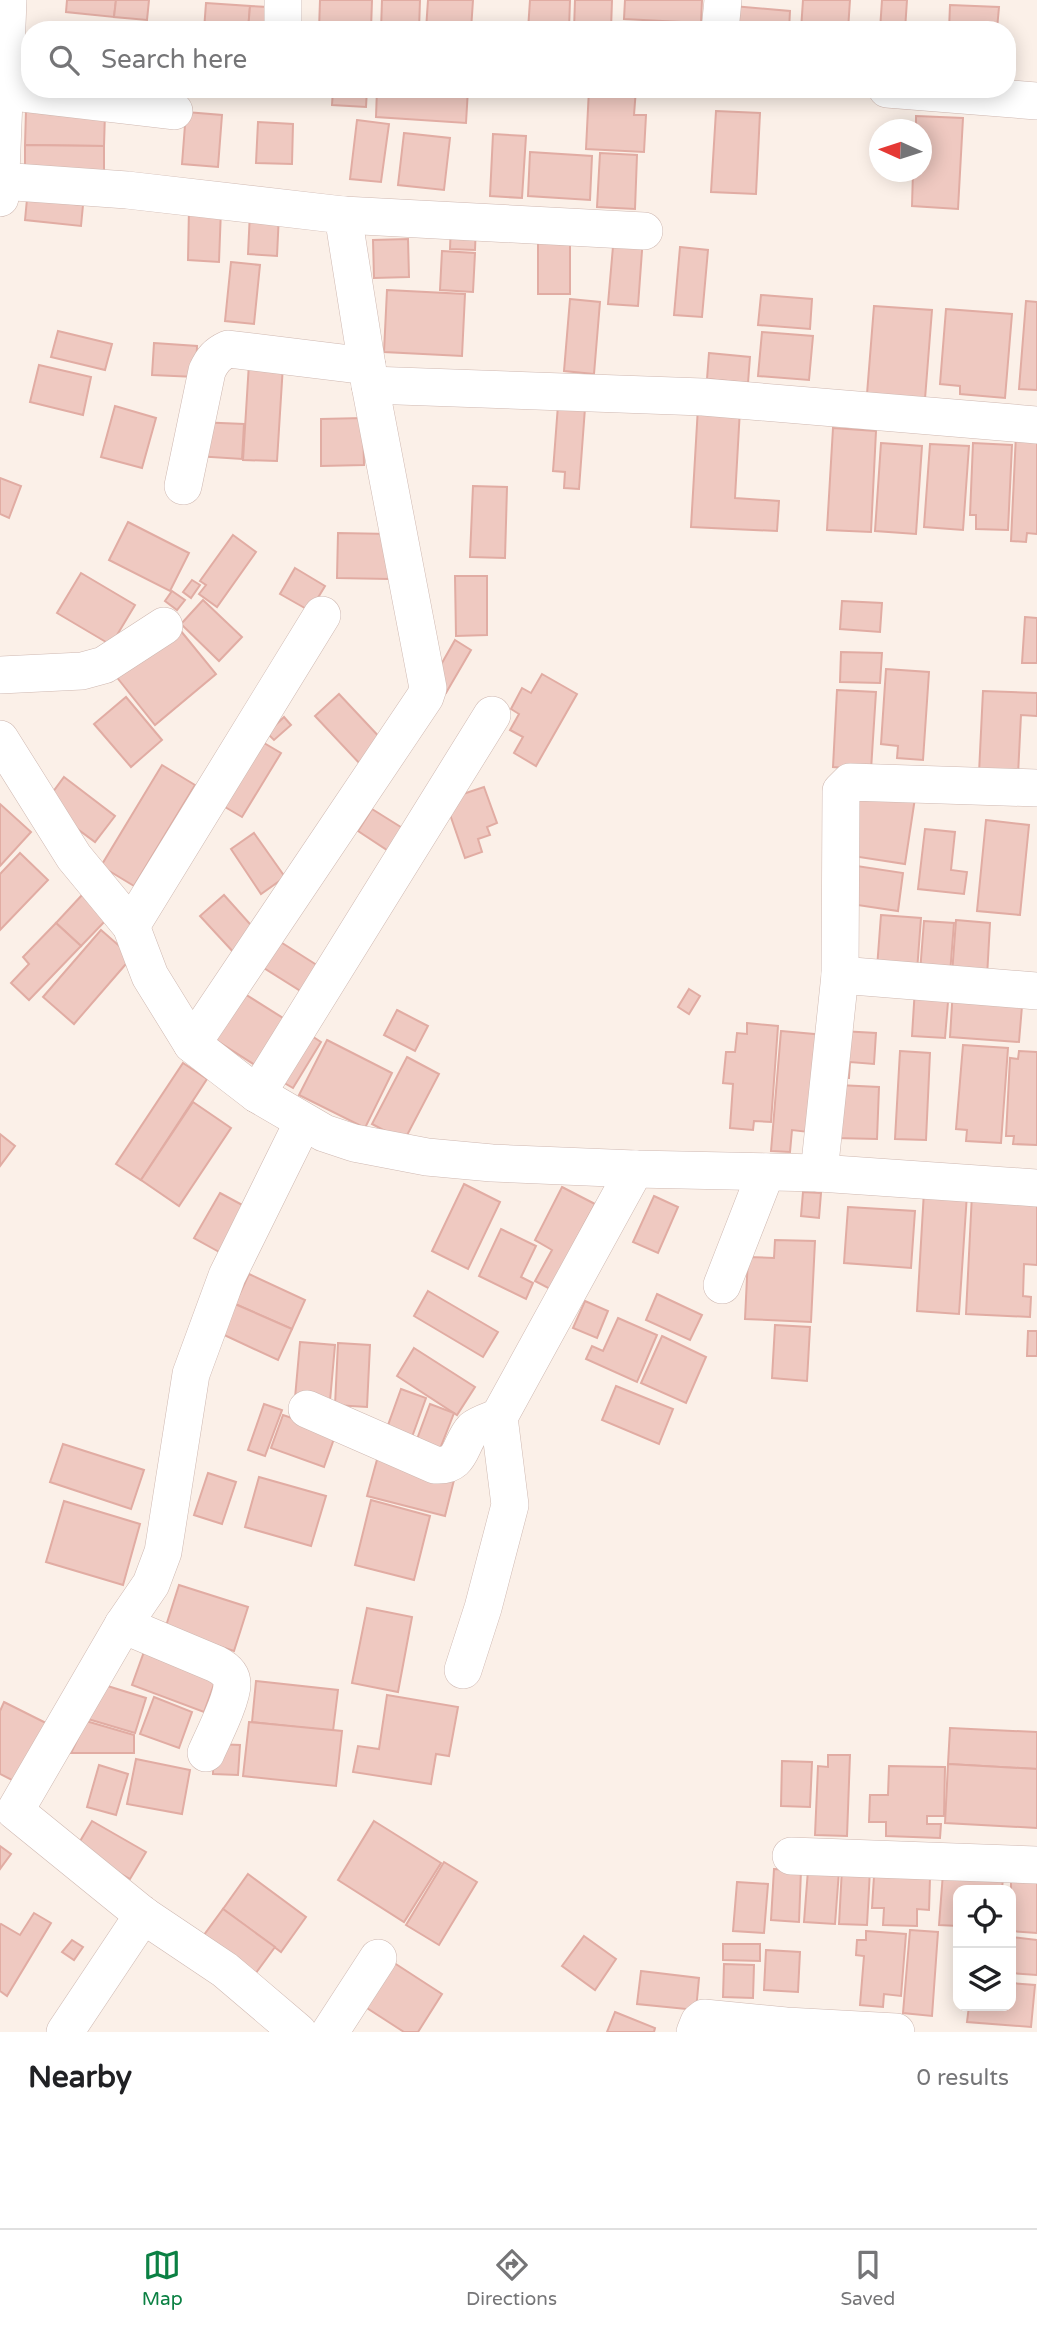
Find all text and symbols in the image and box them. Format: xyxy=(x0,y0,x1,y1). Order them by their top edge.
search box xyxy=(21,21,1016,98)
icon: search xyxy=(45,41,83,79)
text: Search here xyxy=(101,44,247,75)
north arrow xyxy=(869,119,932,182)
map controls xyxy=(953,1885,1016,2011)
button: locate xyxy=(953,1885,1016,1948)
button: layers xyxy=(953,1948,1016,2011)
text: Nearby xyxy=(28,2059,132,2096)
text: 0 results xyxy=(916,2064,1009,2092)
tab: Map xyxy=(142,2246,183,2310)
tab: Directions xyxy=(466,2246,557,2310)
tab: Saved xyxy=(840,2246,895,2310)

